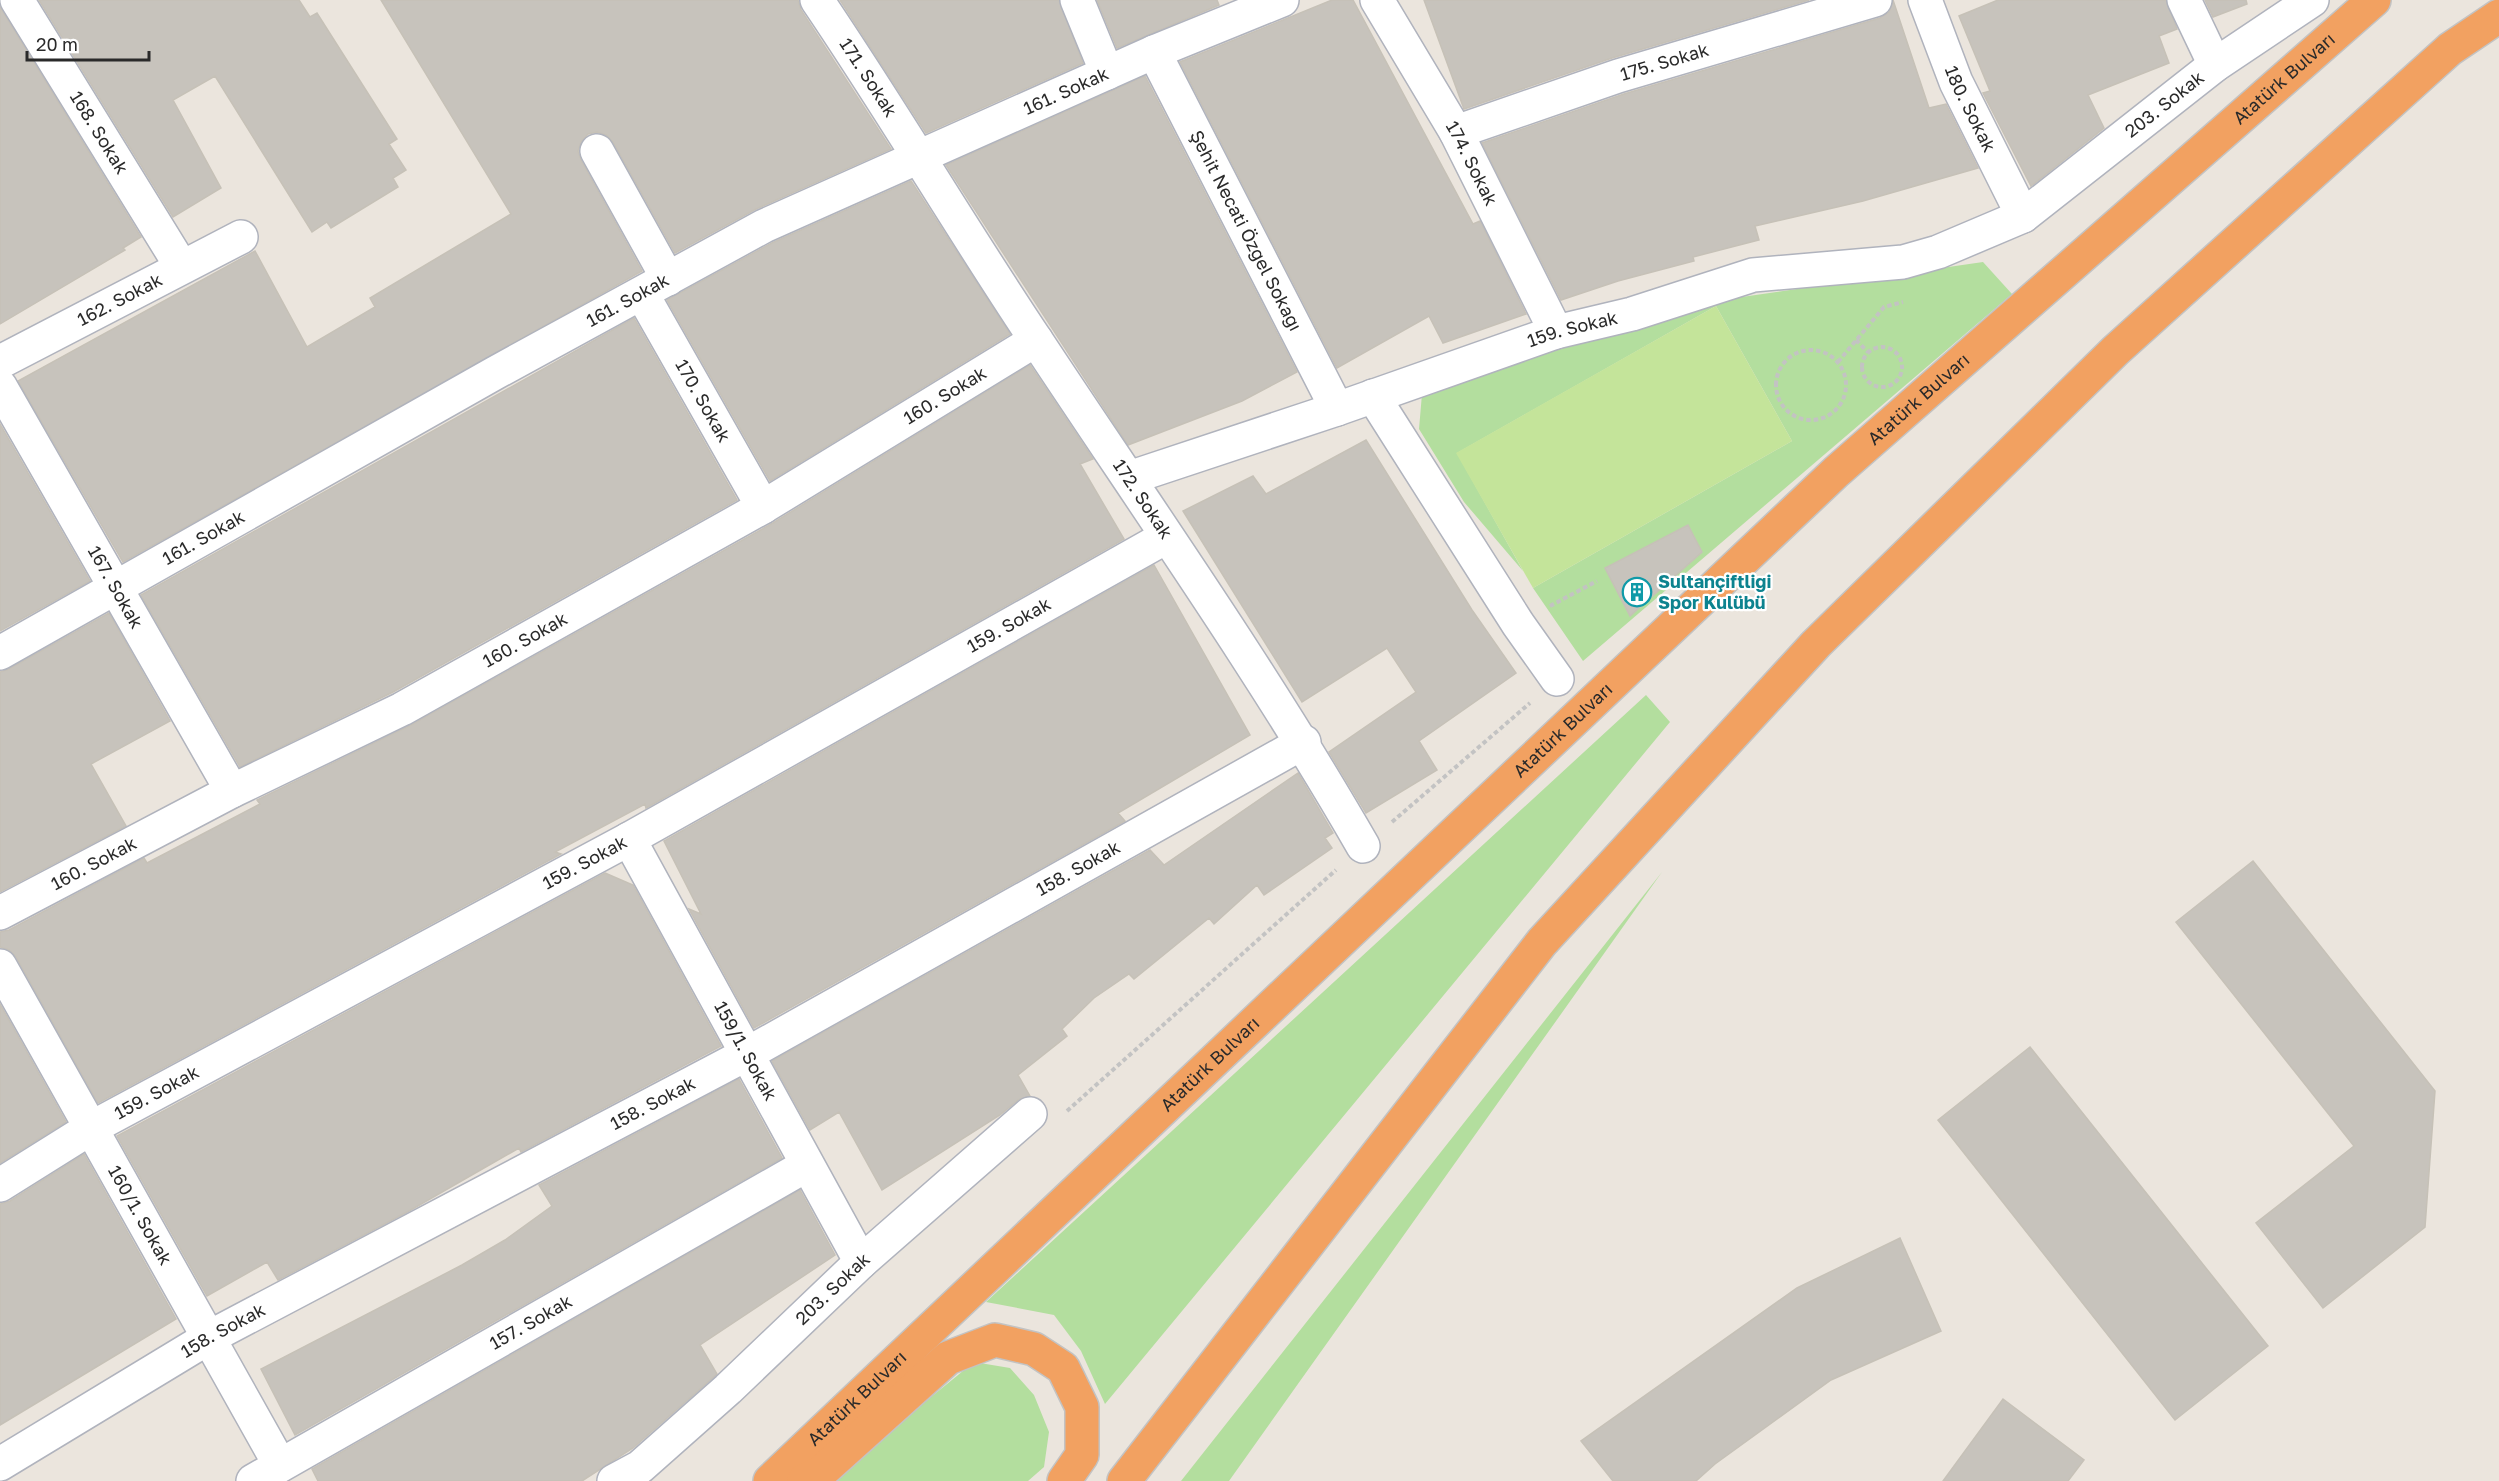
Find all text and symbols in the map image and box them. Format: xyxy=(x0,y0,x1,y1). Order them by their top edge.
scale bar xyxy=(27,24,148,62)
street label: Atatürk Bulvarı xyxy=(2228,27,2339,129)
text: 20 m xyxy=(36,33,78,55)
street label: 171. Sokak xyxy=(835,34,903,121)
street label: 175. Sokak xyxy=(1617,38,1711,85)
street label: 161. Sokak xyxy=(1020,62,1112,119)
street label: 180. Sokak xyxy=(1941,62,2001,155)
street label: 203. Sokak xyxy=(2120,66,2208,142)
street label: 168. Sokak xyxy=(66,87,134,178)
street label: 174. Sokak xyxy=(1442,117,1503,209)
street label: Şehit Necati Özgel Sokağı xyxy=(1186,126,1307,334)
street label: 162. Sokak xyxy=(73,268,166,330)
street label: 161. Sokak xyxy=(582,268,672,331)
street label: 159. Sokak xyxy=(1524,306,1620,351)
street label: Atatürk Bulvarı xyxy=(1863,348,1974,449)
street label: 170. Sokak xyxy=(671,355,736,446)
street label: 160. Sokak xyxy=(899,361,990,429)
street label: 172. Sokak xyxy=(1109,455,1178,543)
street label: 161. Sokak xyxy=(158,505,248,569)
street label: 167. Sokak xyxy=(84,542,149,632)
place label: Sultançiftliği Spor Kulübü xyxy=(1658,570,1771,613)
building icon: Sultançiftliği Spor Kulübü xyxy=(1621,576,1653,608)
street label: 159. Sokak xyxy=(963,592,1054,657)
street label: 160. Sokak xyxy=(479,607,571,672)
street label: Atatürk Bulvarı xyxy=(1508,678,1617,782)
street label: 159. Sokak xyxy=(538,830,630,893)
street label: 160. Sokak xyxy=(47,831,140,894)
street label: 158. Sokak xyxy=(1032,835,1124,900)
street label: 159/1. Sokak xyxy=(710,997,782,1104)
street label: Atatürk Bulvarı xyxy=(1155,1012,1264,1116)
street label: 159. Sokak xyxy=(110,1060,202,1123)
street label: 158. Sokak xyxy=(606,1071,699,1134)
street label: 160/1. Sokak xyxy=(104,1161,178,1269)
street label: 203. Sokak xyxy=(790,1247,874,1329)
street label: 157. Sokak xyxy=(485,1289,576,1354)
street label: 158. Sokak xyxy=(176,1298,269,1362)
street label: Atatürk Bulvarı xyxy=(802,1346,911,1450)

